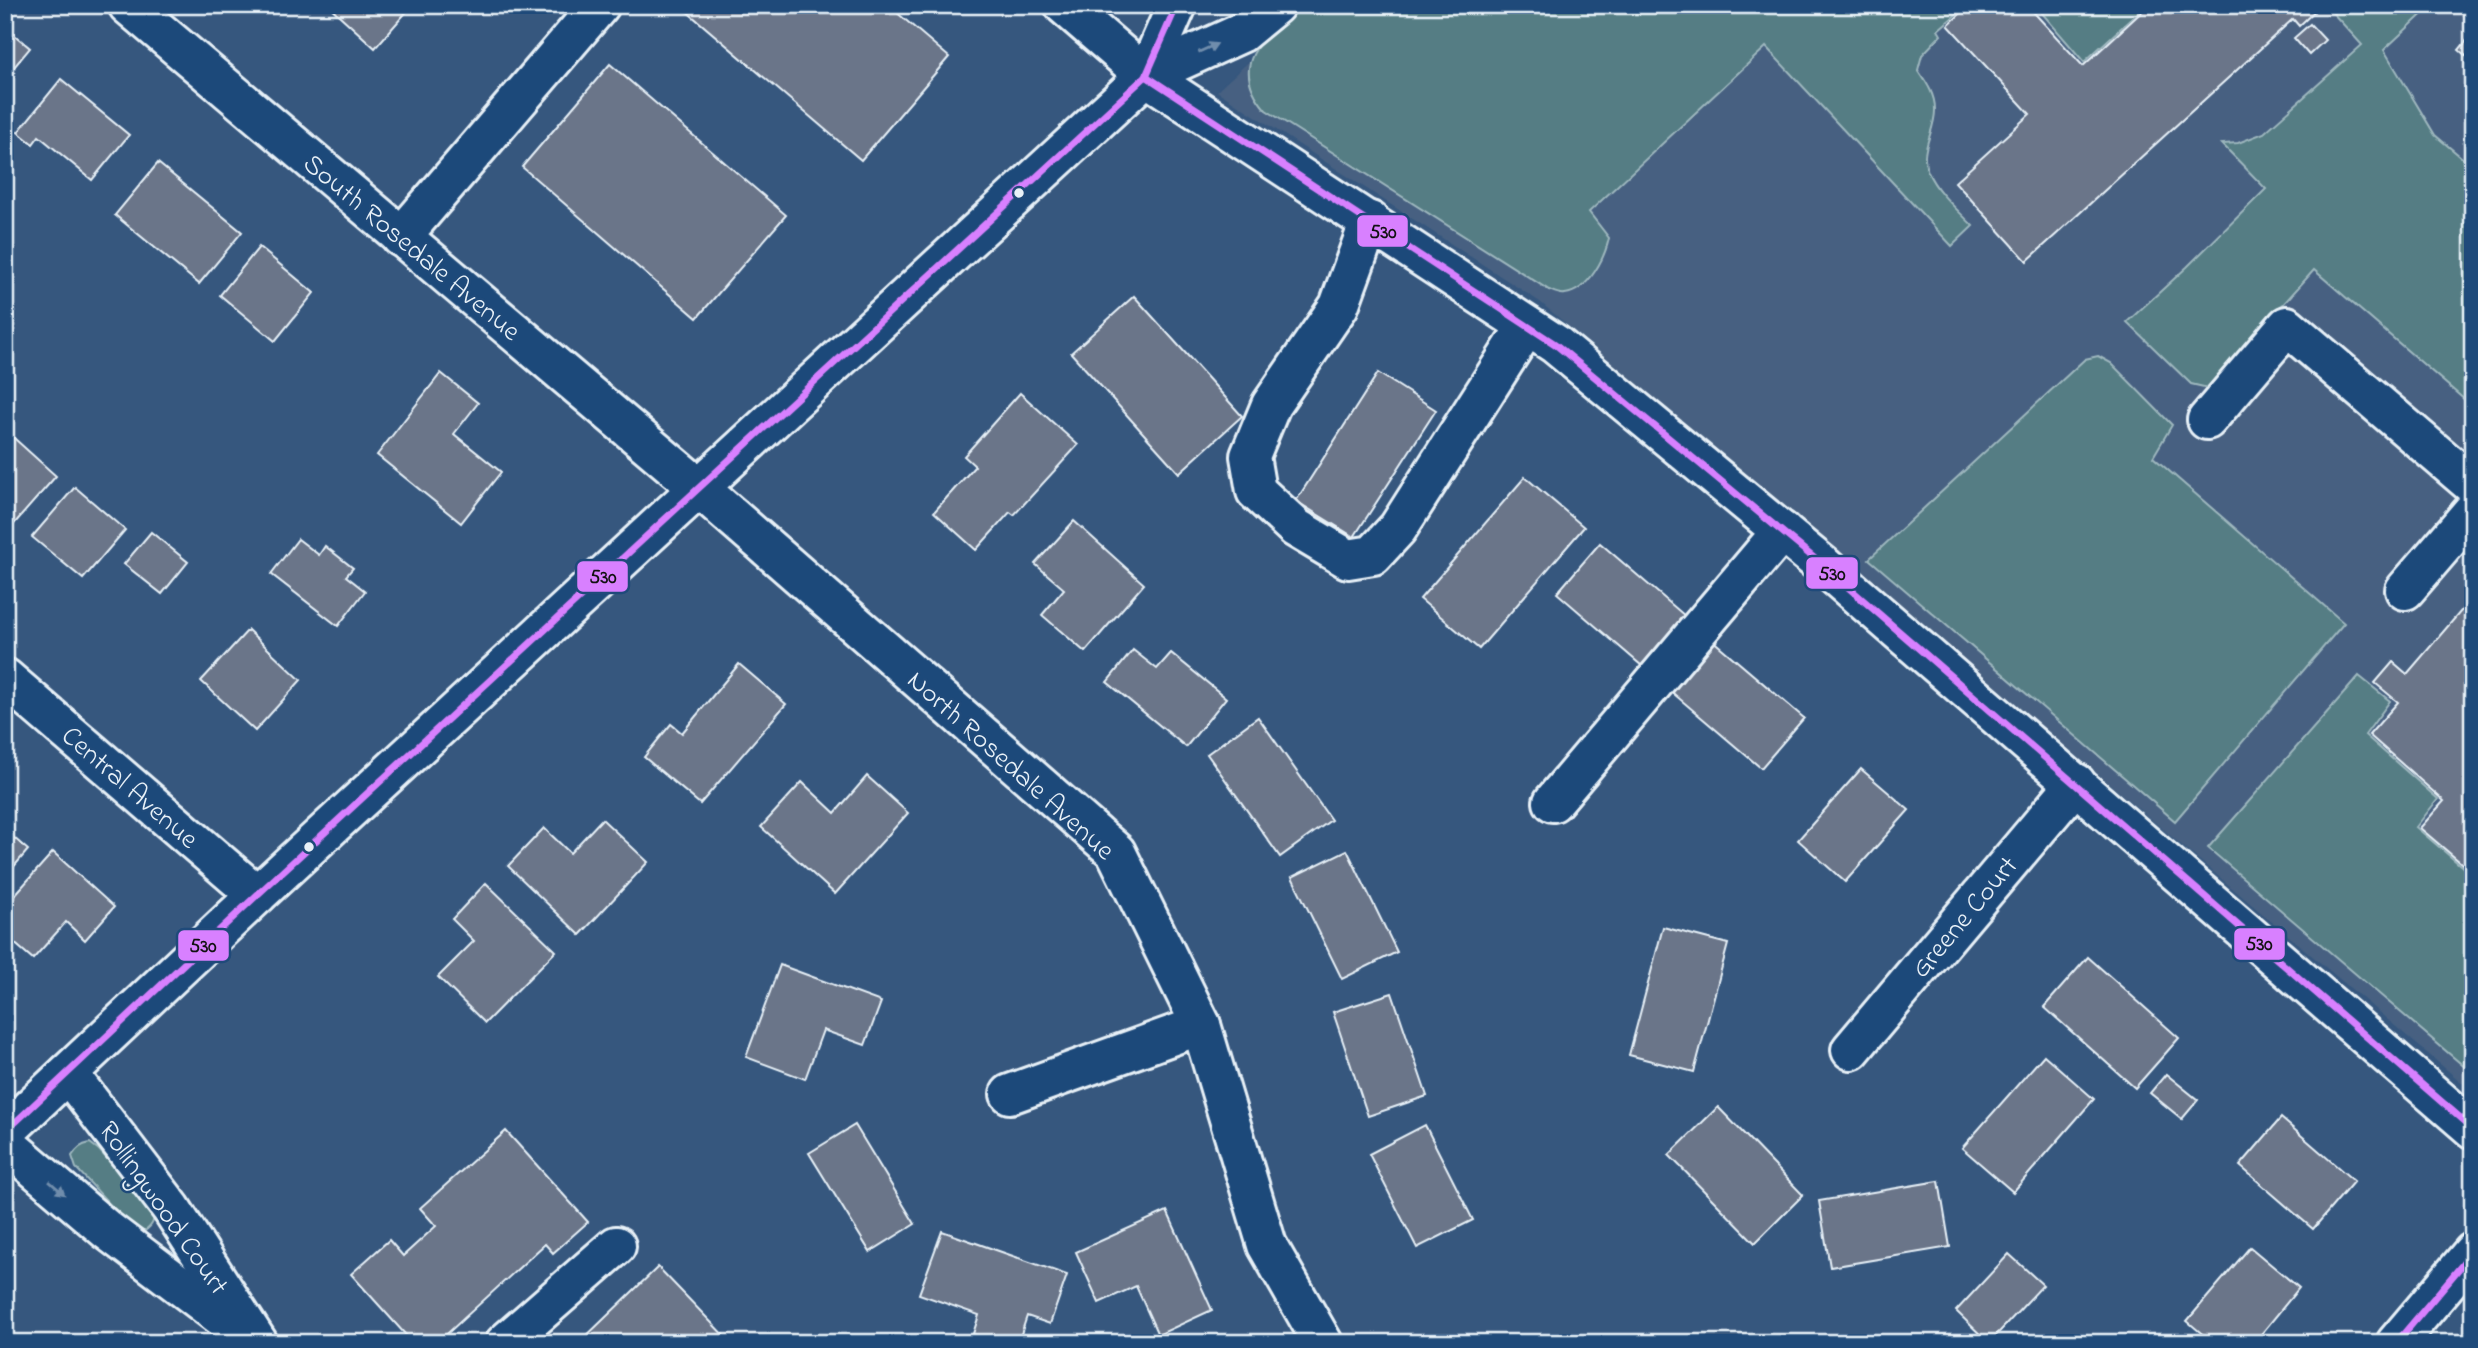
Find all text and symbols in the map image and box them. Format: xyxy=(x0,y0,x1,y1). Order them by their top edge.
one-way arrow xyxy=(1198,42,1219,53)
street label: South Rosedale Avenue xyxy=(293,145,529,353)
unlabelled marker xyxy=(1012,186,1026,200)
line badge: 530 xyxy=(1356,214,1409,248)
text: 530 xyxy=(1370,220,1397,247)
line badge: 530 xyxy=(1805,556,1859,590)
line badge: 530 xyxy=(576,560,629,593)
text: 530 xyxy=(1819,562,1846,589)
text: 530 xyxy=(590,565,617,592)
street label: North Rosedale Avenue xyxy=(897,662,1123,872)
street label: Central Avenue xyxy=(51,717,207,860)
unlabelled marker xyxy=(302,840,316,854)
street label: Greene Court xyxy=(1902,848,2029,988)
line badge: 530 xyxy=(2233,927,2286,961)
line badge: 530 xyxy=(177,929,230,962)
text: 530 xyxy=(2246,932,2273,959)
text: 530 xyxy=(190,934,217,961)
street label: Rollingwood Court xyxy=(87,1114,237,1304)
one-way arrow xyxy=(48,1180,66,1196)

